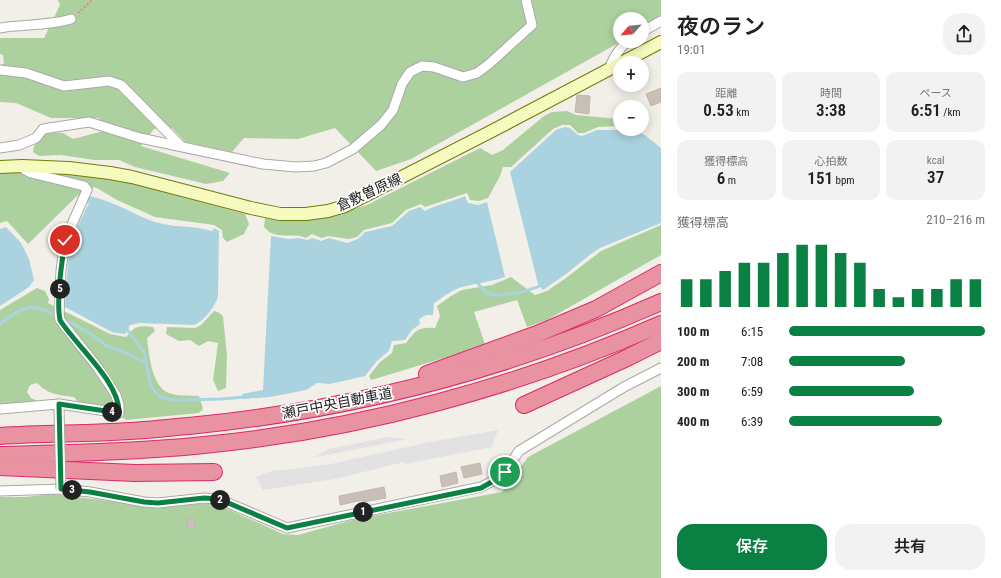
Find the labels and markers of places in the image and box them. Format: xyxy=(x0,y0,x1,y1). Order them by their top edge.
pin xyxy=(48,223,82,257)
pin: 5 xyxy=(50,279,70,299)
pin: 4 xyxy=(102,402,122,422)
pin xyxy=(488,455,522,489)
pin: 3 xyxy=(62,480,82,500)
pin: 2 xyxy=(210,490,230,510)
pin: 1 xyxy=(353,502,373,522)

